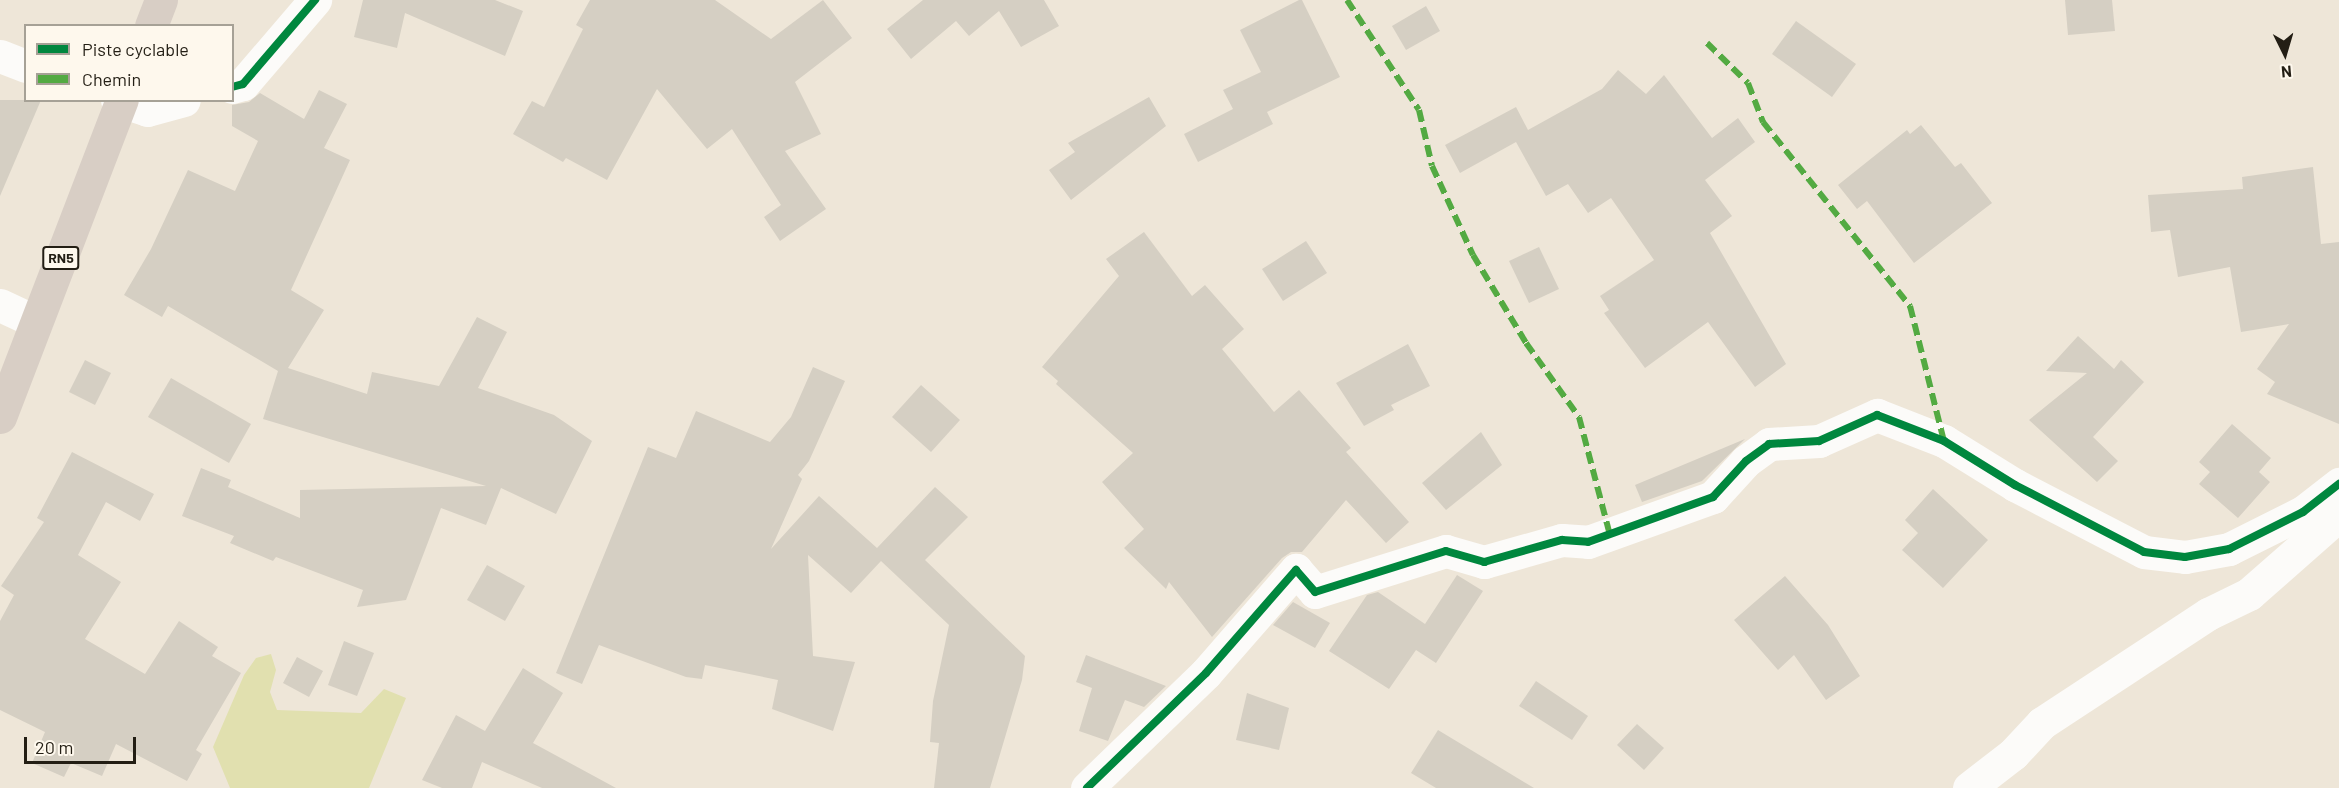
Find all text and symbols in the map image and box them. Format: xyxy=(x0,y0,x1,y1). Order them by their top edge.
legend xyxy=(24,24,234,102)
north arrow xyxy=(2255,24,2315,84)
text: Piste cyclable xyxy=(82,38,189,60)
text: N xyxy=(2280,63,2293,82)
text: Chemin xyxy=(82,68,141,90)
road number: RN5 xyxy=(42,247,80,269)
scale bar xyxy=(27,725,140,763)
text: 20 m xyxy=(35,736,73,758)

